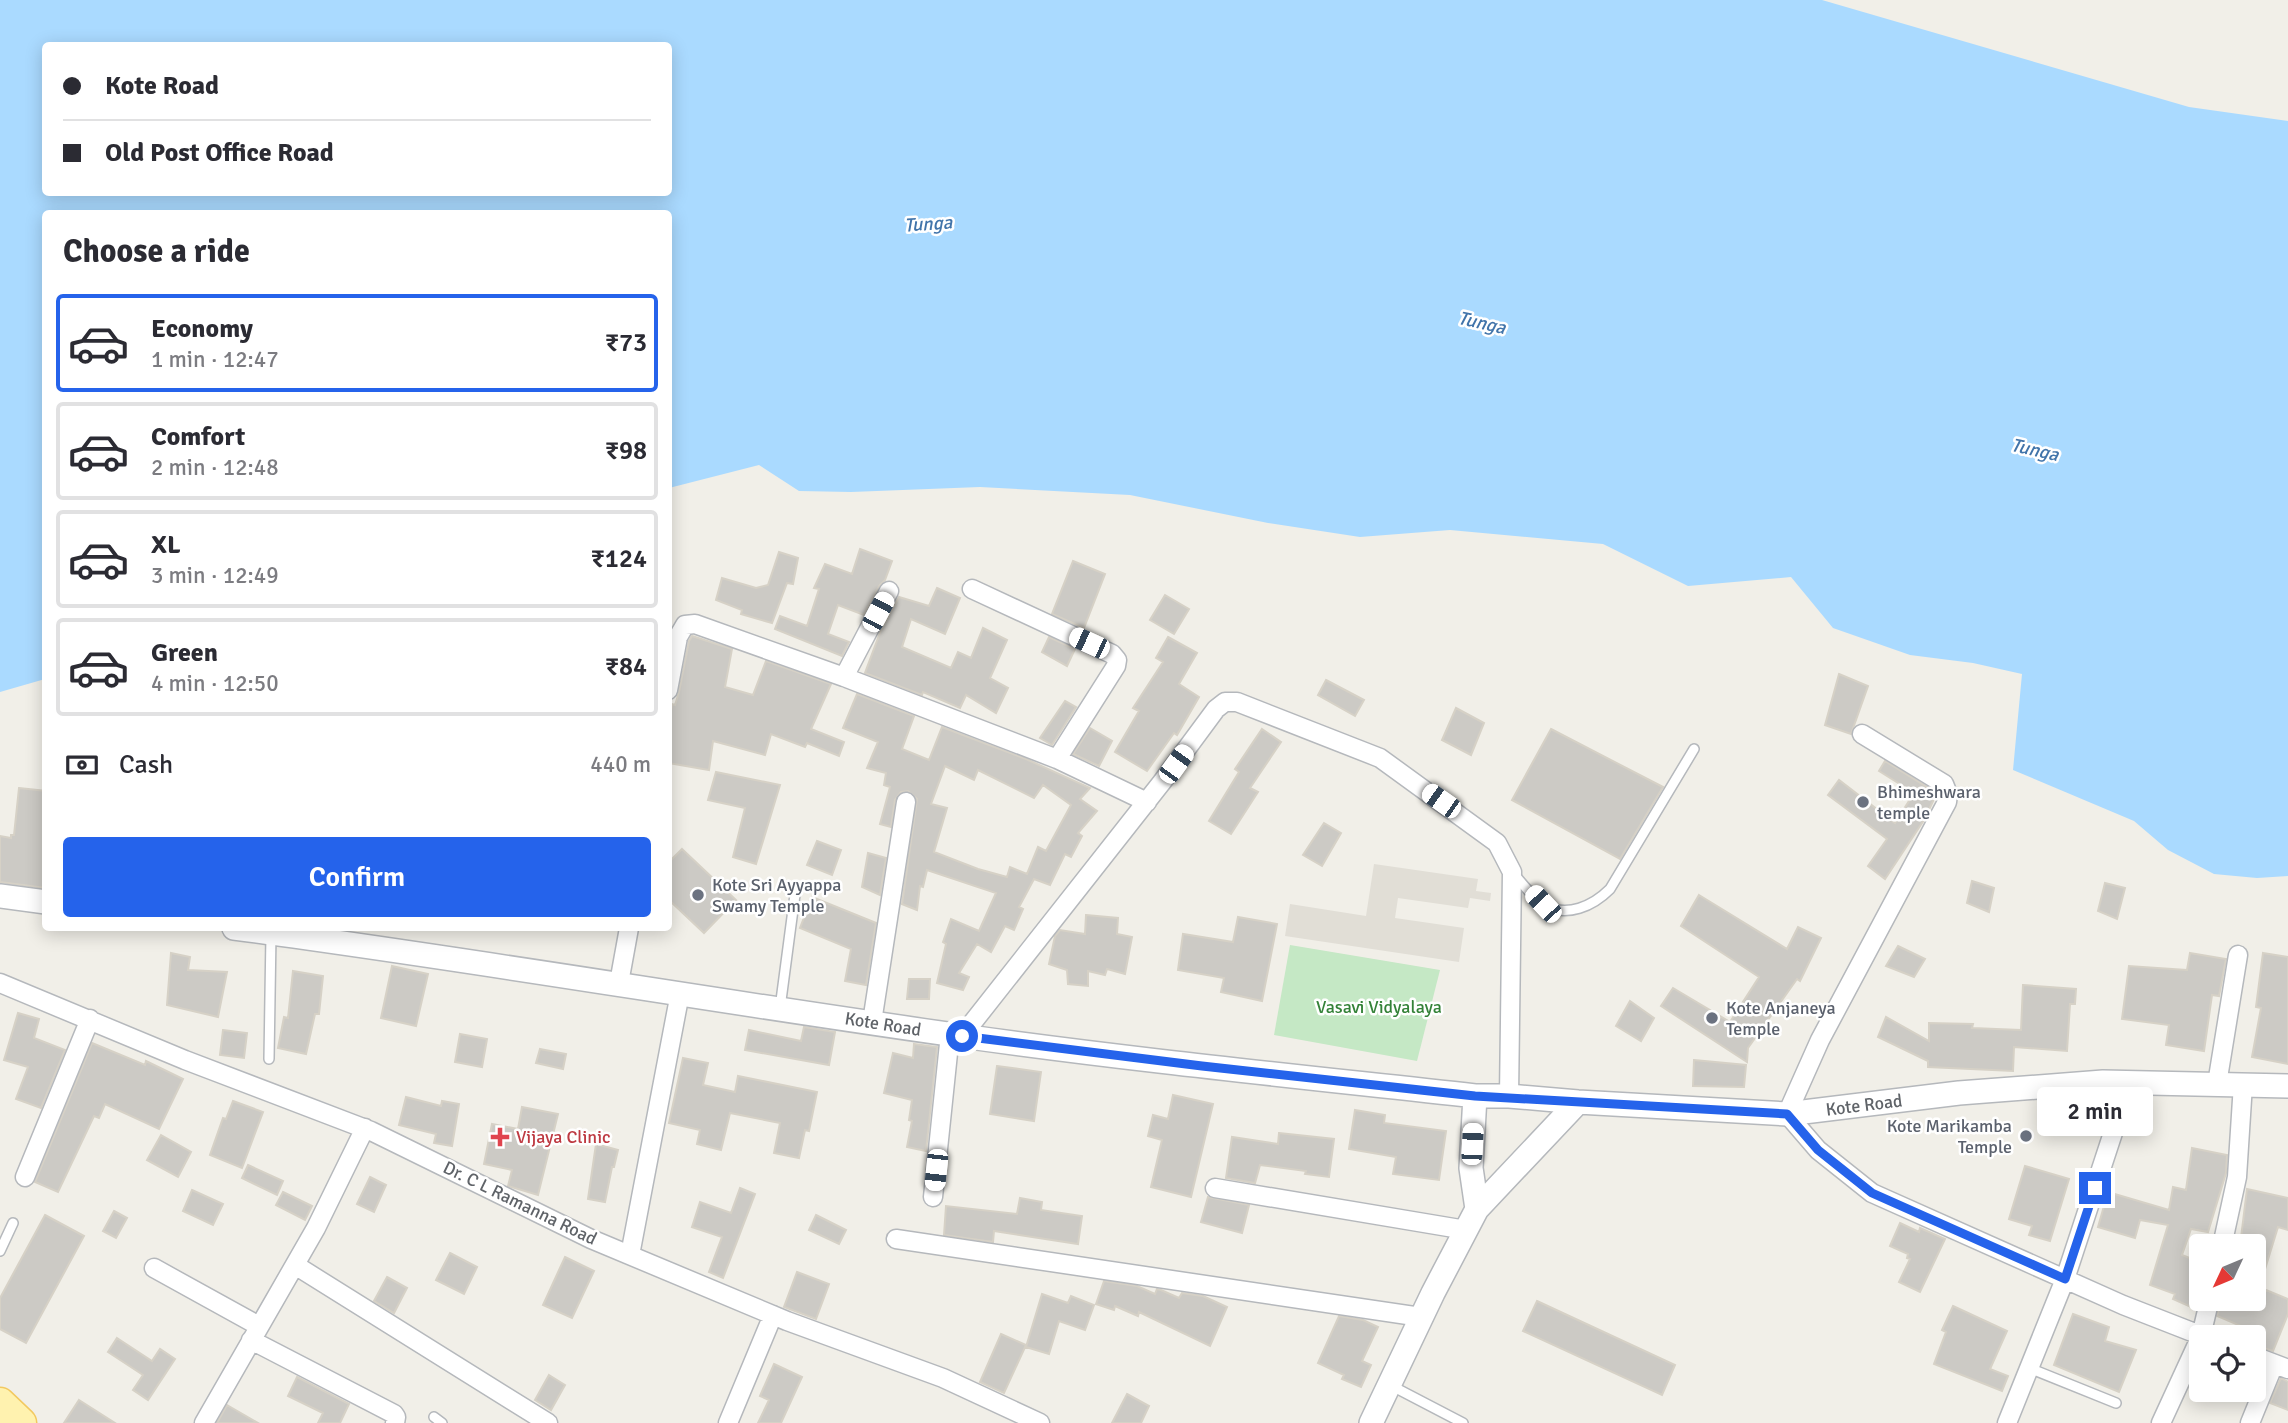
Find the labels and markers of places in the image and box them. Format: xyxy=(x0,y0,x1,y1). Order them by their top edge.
place label: Bhimeshwara temple xyxy=(1877,781,1981,824)
marker: Bhimeshwara temple xyxy=(1855,794,1871,810)
place label: Kote Sri Ayyappa Swamy Temple xyxy=(712,874,841,917)
marker: Kote Sri Ayyappa Swamy Temple xyxy=(690,887,706,903)
place label: Kote Anjaneya Temple xyxy=(1726,997,1836,1040)
marker: Kote Anjaneya Temple xyxy=(1704,1010,1720,1026)
place label: Kote Marikamba Temple xyxy=(1887,1115,2012,1158)
place label: Vijaya Clinic xyxy=(516,1126,611,1148)
marker: Vijaya Clinic xyxy=(490,1127,510,1147)
marker: Kote Marikamba Temple xyxy=(2018,1128,2034,1144)

